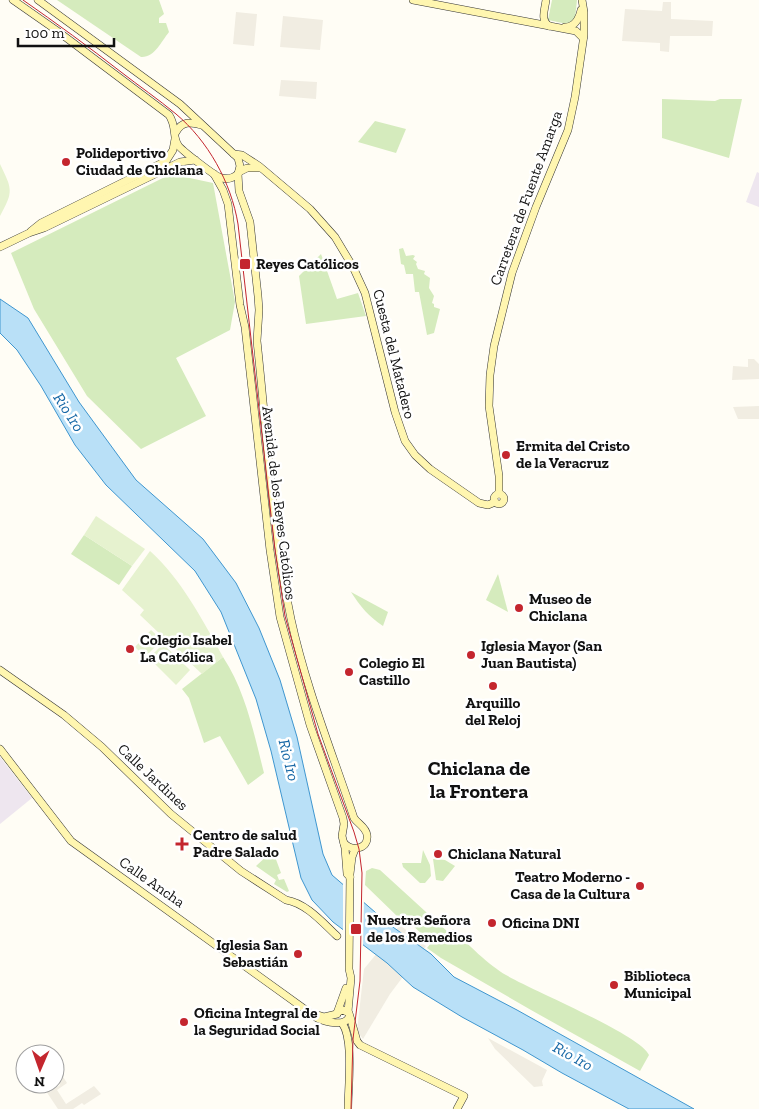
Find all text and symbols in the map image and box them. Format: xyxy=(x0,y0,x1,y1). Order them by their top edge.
scale bar xyxy=(18,15,114,47)
text: 100 m xyxy=(25,24,64,42)
street label: Carretera de Fuente Amarga xyxy=(486,108,566,288)
place label: Polideportivo Ciudad de Chiclana xyxy=(76,144,204,179)
marker: Polideportivo Ciudad de Chiclana xyxy=(60,156,72,168)
place label: Reyes Católicos xyxy=(256,255,359,273)
marker: Reyes Católicos xyxy=(238,257,252,271)
street label: Cuesta del Matadero xyxy=(369,287,419,421)
water label: Rio Iro xyxy=(49,389,89,435)
street label: Avenida de los Reyes Católicos xyxy=(258,405,300,601)
place label: Ermita del Cristo de la Veracruz xyxy=(516,437,630,472)
marker: Ermita del Cristo de la Veracruz xyxy=(500,449,512,461)
place label: Museo de Chiclana xyxy=(529,590,592,625)
marker: Museo de Chiclana xyxy=(513,602,525,614)
place label: Colegio Isabel La Católica xyxy=(140,631,232,666)
place label: Iglesia Mayor (San Juan Bautista) xyxy=(481,637,602,672)
marker: Colegio Isabel La Católica xyxy=(124,643,136,655)
marker: Iglesia Mayor (San Juan Bautista) xyxy=(465,649,477,661)
place label: Colegio El Castillo xyxy=(359,654,425,689)
marker: Colegio El Castillo xyxy=(343,666,355,678)
marker: Arquillo del Reloj xyxy=(487,680,499,692)
place label: Arquillo del Reloj xyxy=(465,694,521,729)
water label: Rio Iro xyxy=(275,737,303,783)
street label: Calle Jardines xyxy=(114,740,192,814)
district label: Chiclana de la Frontera xyxy=(428,756,531,803)
place label: Centro de salud Padre Salado xyxy=(193,826,297,861)
marker: Centro de salud Padre Salado xyxy=(175,837,189,851)
place label: Chiclana Natural xyxy=(448,845,561,863)
marker: Chiclana Natural xyxy=(432,848,444,860)
street label: Calle Ancha xyxy=(116,853,188,911)
place label: Teatro Moderno - Casa de la Cultura xyxy=(511,868,630,903)
marker: Teatro Moderno - Casa de la Cultura xyxy=(634,880,646,892)
place label: Nuestra Señora de los Remedios xyxy=(367,911,472,946)
place label: Oficina DNI xyxy=(502,914,579,932)
marker: Oficina DNI xyxy=(486,917,498,929)
marker: Nuestra Señora de los Remedios xyxy=(349,922,363,936)
place label: Iglesia San Sebastián xyxy=(216,936,288,971)
marker: Iglesia San Sebastián xyxy=(292,948,304,960)
place label: Biblioteca Municipal xyxy=(624,967,691,1002)
marker: Biblioteca Municipal xyxy=(608,979,620,991)
place label: Oficina Integral de la Seguridad Social xyxy=(194,1004,320,1039)
marker: Oficina Integral de la Seguridad Social xyxy=(178,1016,190,1028)
water label: Rio Iro xyxy=(550,1037,596,1075)
north arrow xyxy=(15,1044,65,1094)
text: N xyxy=(34,1073,45,1090)

